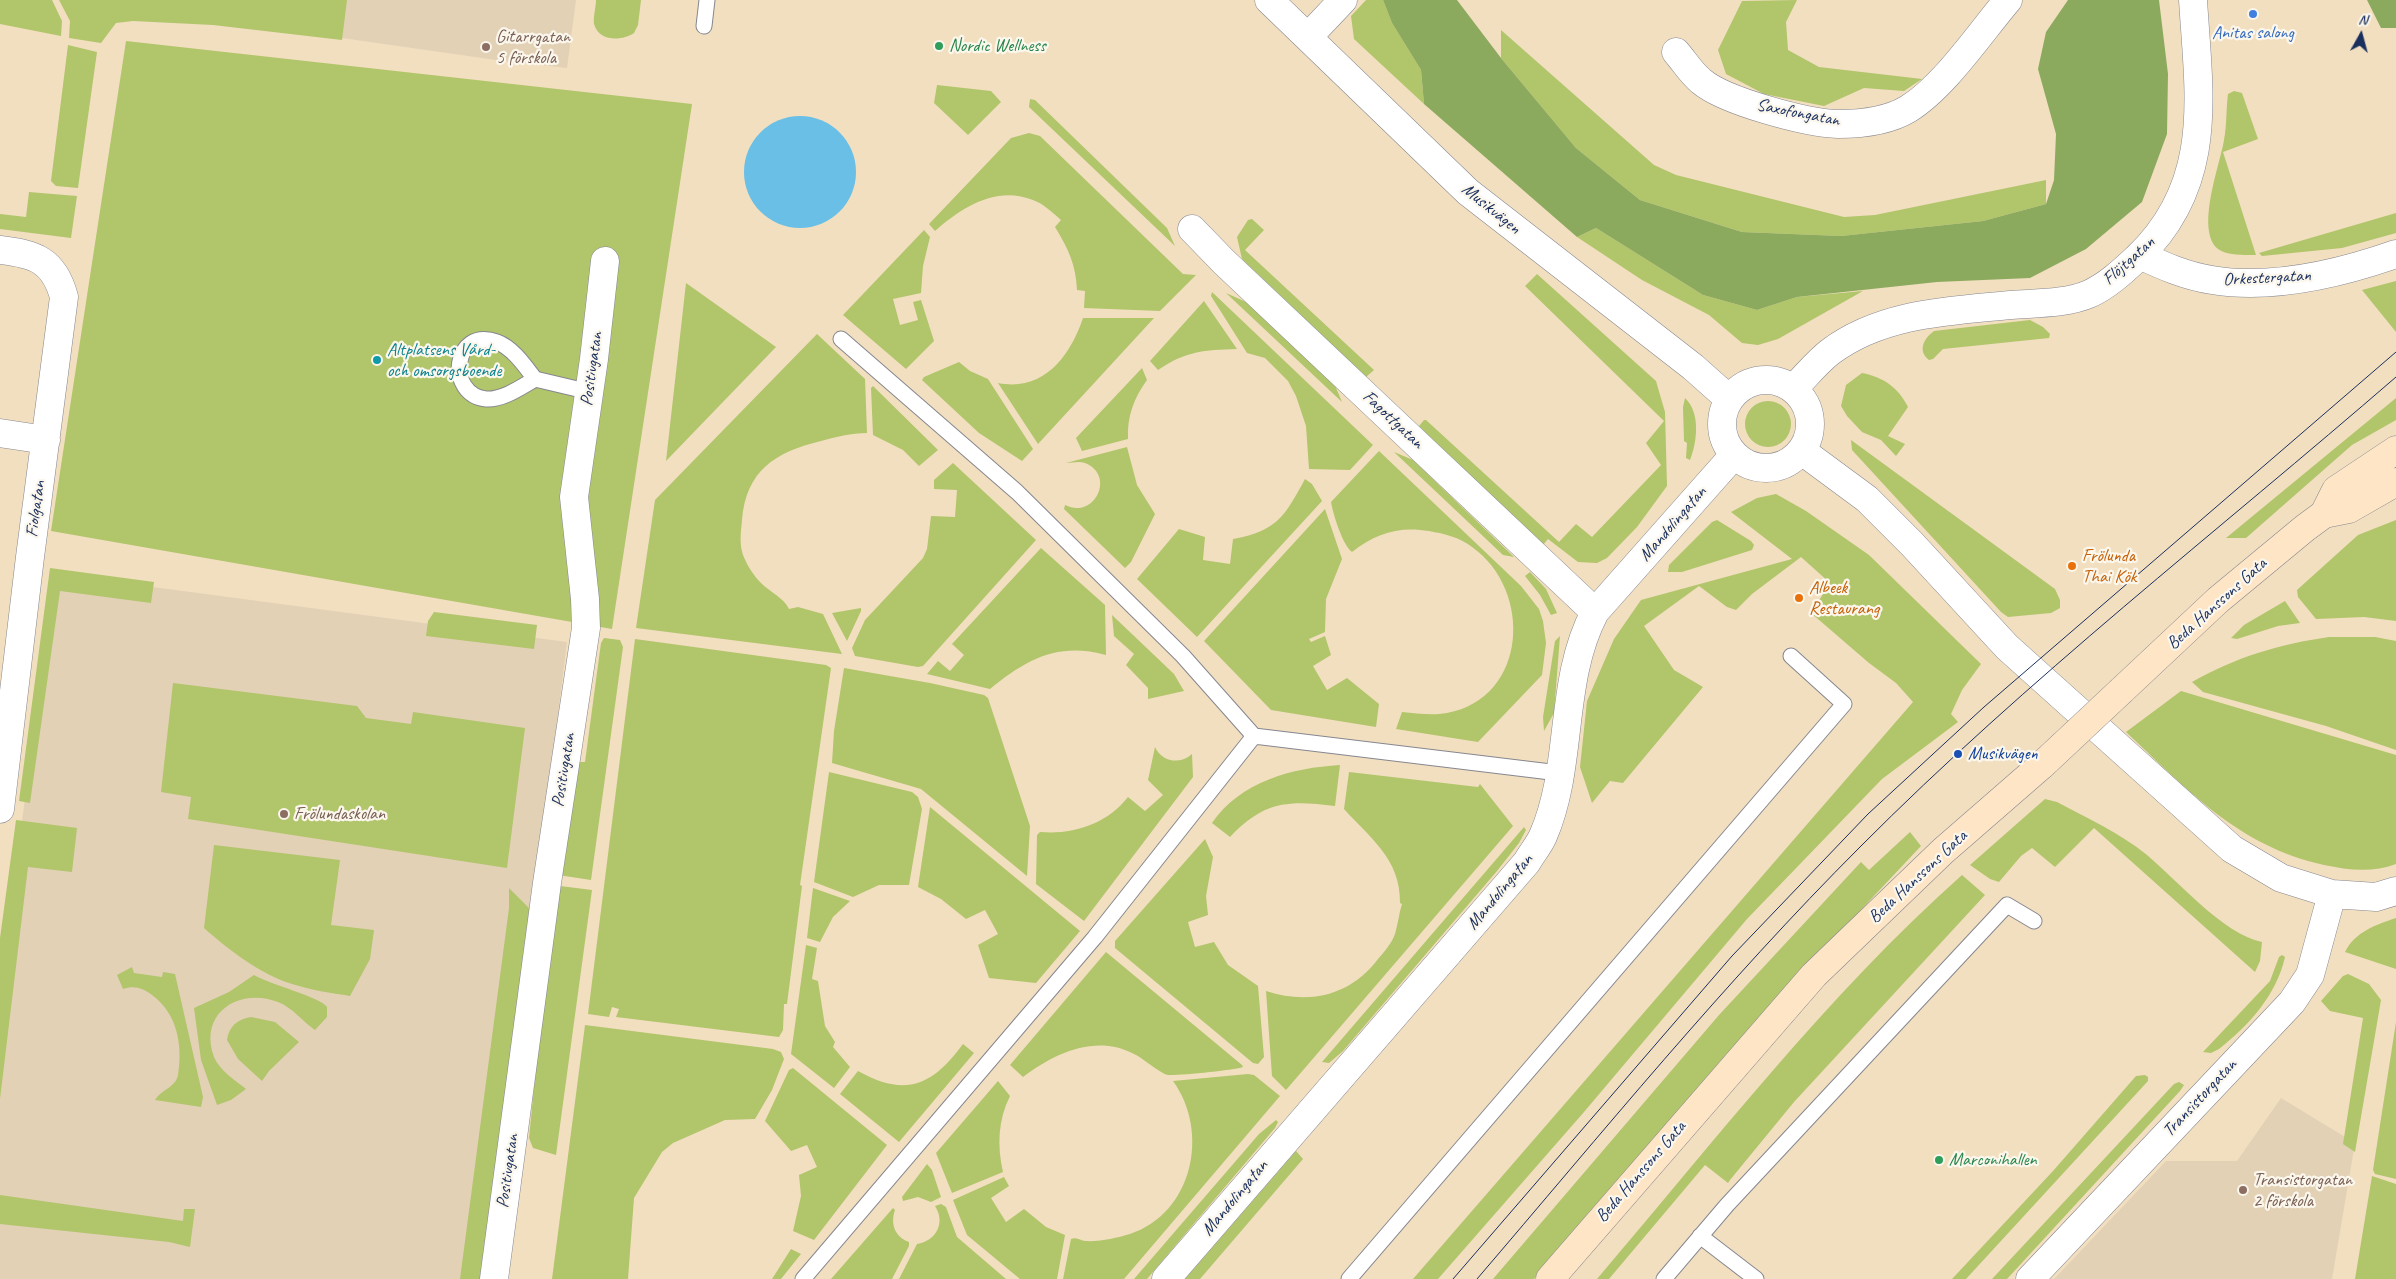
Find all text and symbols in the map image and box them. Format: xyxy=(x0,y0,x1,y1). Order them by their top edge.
marker: Anitas salong xyxy=(2247,8,2259,20)
north arrow xyxy=(2336,10,2386,60)
text: N xyxy=(2358,11,2368,29)
place label: Anitas salong xyxy=(2212,22,2294,44)
place label: Gitarrgatan 5 förskola xyxy=(496,26,570,68)
place label: Nordic Wellness xyxy=(949,35,1046,57)
marker: Nordic Wellness xyxy=(933,40,945,52)
marker: Gitarrgatan 5 förskola xyxy=(480,41,492,53)
street label: Saxofongatan xyxy=(1755,94,1841,132)
street label: Musikvägen xyxy=(1457,179,1525,239)
street label: Flöjtgatan xyxy=(2098,232,2160,290)
street label: Orkestergatan xyxy=(2223,265,2311,291)
street label: Positivgatan xyxy=(576,331,608,407)
place label: Altplatsens Vård- och omsorgsboende xyxy=(387,339,501,382)
marker: Altplatsens Vård- och omsorgsboende xyxy=(371,354,383,366)
street label: Fagottgatan xyxy=(1358,386,1428,454)
street label: Fiolgatan xyxy=(21,479,51,539)
street label: Mandolingatan xyxy=(1635,482,1711,566)
place label: Frölunda Thai Kök xyxy=(2082,545,2136,588)
street label: Beda Hanssons Gata xyxy=(2163,553,2271,655)
marker: Frölunda Thai Kök xyxy=(2066,560,2078,572)
place label: Albeek Restaurang xyxy=(1809,577,1879,620)
marker: Albeek Restaurang xyxy=(1793,592,1805,604)
street label: Positivgatan xyxy=(548,732,580,808)
place label: Musikvägen xyxy=(1968,743,2038,765)
marker: Musikvägen xyxy=(1952,748,1964,760)
place label: Frölundaskolan xyxy=(294,803,385,825)
marker: Frölundaskolan xyxy=(278,808,290,820)
street label: Beda Hanssons Gata xyxy=(1864,826,1972,928)
street label: Mandolingatan xyxy=(1462,850,1538,934)
street label: Transistorgatan xyxy=(2158,1054,2242,1142)
street label: Beda Hanssons Gata xyxy=(1591,1117,1691,1227)
street label: Positivgatan xyxy=(492,1133,524,1209)
place label: Marconihallen xyxy=(1949,1149,2037,1171)
marker: Marconihallen xyxy=(1933,1154,1945,1166)
street label: Mandolingatan xyxy=(1197,1156,1273,1240)
place label: Transistorgatan 2 förskola xyxy=(2253,1169,2352,1212)
marker: Transistorgatan 2 förskola xyxy=(2237,1184,2249,1196)

